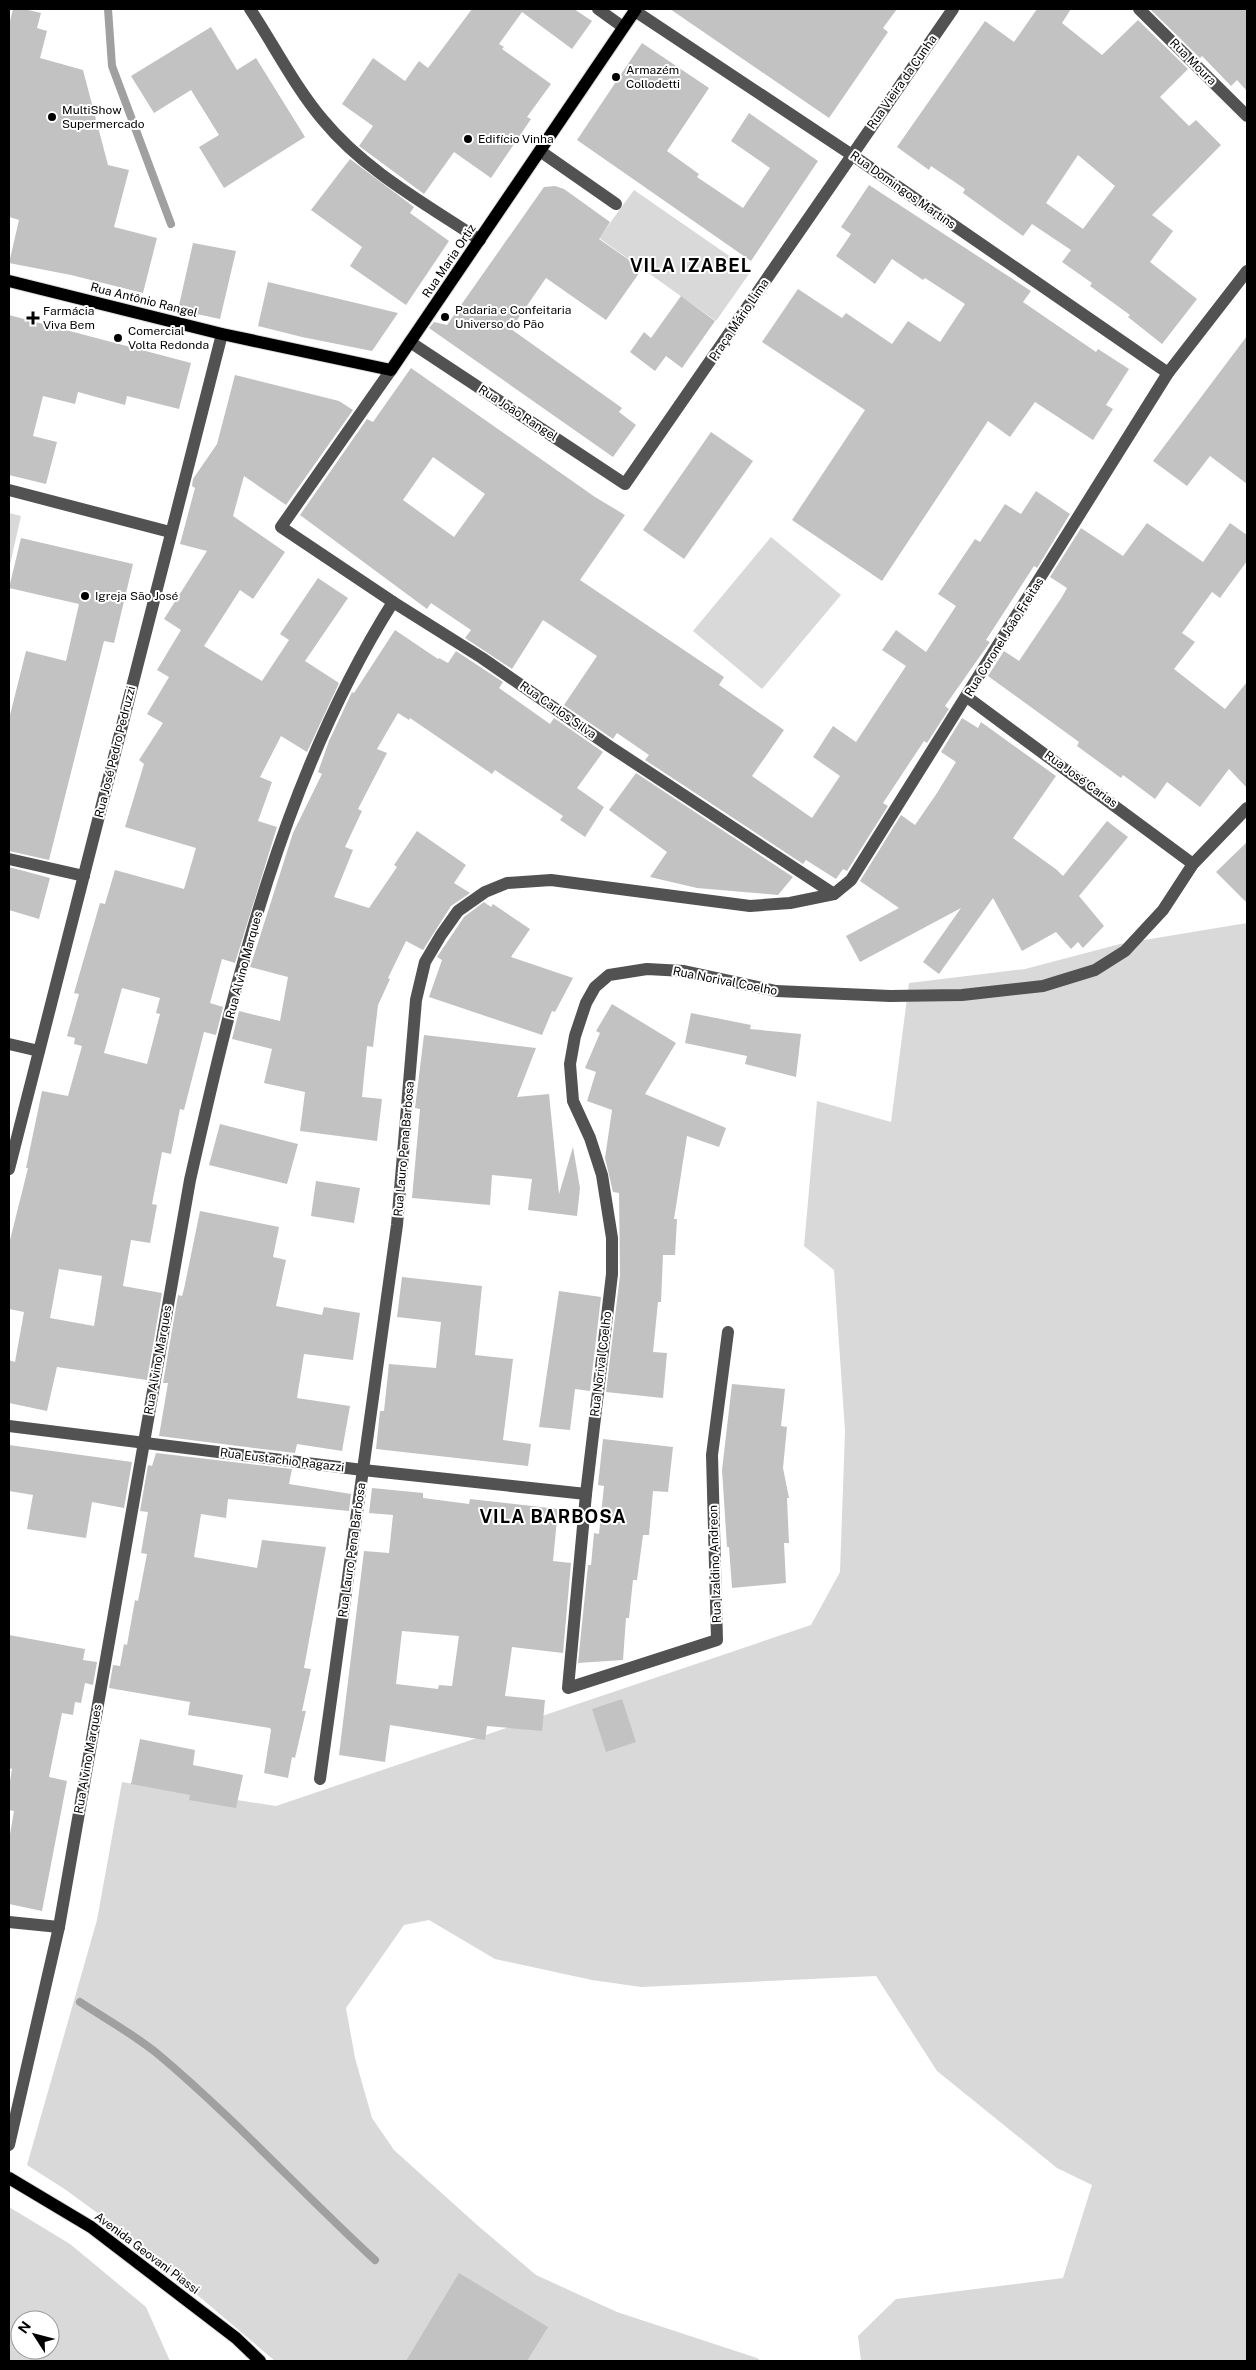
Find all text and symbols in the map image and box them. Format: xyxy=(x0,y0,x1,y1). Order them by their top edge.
street label: Rua Vieira da Cunha xyxy=(864,32,940,132)
street label: Rua Moura xyxy=(1167,36,1219,88)
place label: Armazém Collodetti xyxy=(626,63,680,91)
marker: Armazém Collodetti xyxy=(610,71,622,83)
place label: MultiShow Supermercado xyxy=(62,103,145,131)
marker: MultiShow Supermercado xyxy=(46,111,58,123)
place label: Edifício Vinha xyxy=(478,132,554,146)
marker: Edifício Vinha xyxy=(462,133,474,145)
street label: Rua Domingos Martins xyxy=(848,148,958,232)
street label: Rua Maria Ortiz xyxy=(419,221,479,300)
district label: VILA IZABEL xyxy=(630,255,752,276)
street label: Praça Mário Lima xyxy=(706,276,772,364)
street label: Rua Antônio Rangel xyxy=(89,280,199,320)
place label: Padaria e Confeitaria Universo do Pão xyxy=(455,303,571,331)
place label: Farmácia Viva Bem xyxy=(43,304,95,332)
marker: Padaria e Confeitaria Universo do Pão xyxy=(439,311,451,323)
marker: Farmácia Viva Bem xyxy=(27,312,39,324)
place label: Comercial Volta Redonda xyxy=(128,324,209,352)
marker: Comercial Volta Redonda xyxy=(112,332,124,344)
street label: Rua João Rangel xyxy=(476,382,560,444)
street label: Rua Coronel João Freitas xyxy=(962,575,1046,699)
place label: Igreja São José xyxy=(95,589,179,603)
marker: Igreja São José xyxy=(79,590,91,602)
street label: Rua Carlos Silva xyxy=(517,678,599,742)
street label: Rua José Pedro Pedruzzi xyxy=(92,685,138,819)
street label: Rua José Carias xyxy=(1042,748,1120,810)
street label: Rua Alvino Marques xyxy=(223,910,265,1020)
street label: Rua Norival Coelho xyxy=(672,964,779,998)
street label: Rua Lauro Pena Barbosa xyxy=(391,1081,417,1217)
street label: Rua Alvino Marques xyxy=(141,1304,175,1416)
street label: Rua Norival Coelho xyxy=(588,1310,614,1418)
street label: Rua Eustachio Ragazzi xyxy=(219,1445,345,1475)
street label: Rua Lauro Pena Barbosa xyxy=(336,1482,368,1618)
street label: Rua Izaldino Andreon xyxy=(706,1505,724,1623)
district label: VILA BARBOSA xyxy=(479,1506,627,1527)
street label: Rua Alvino Marques xyxy=(71,1703,105,1815)
street label: Avenida Geovani Piassi xyxy=(92,2209,202,2297)
north arrow xyxy=(10,2310,60,2360)
text: N xyxy=(15,2318,34,2336)

